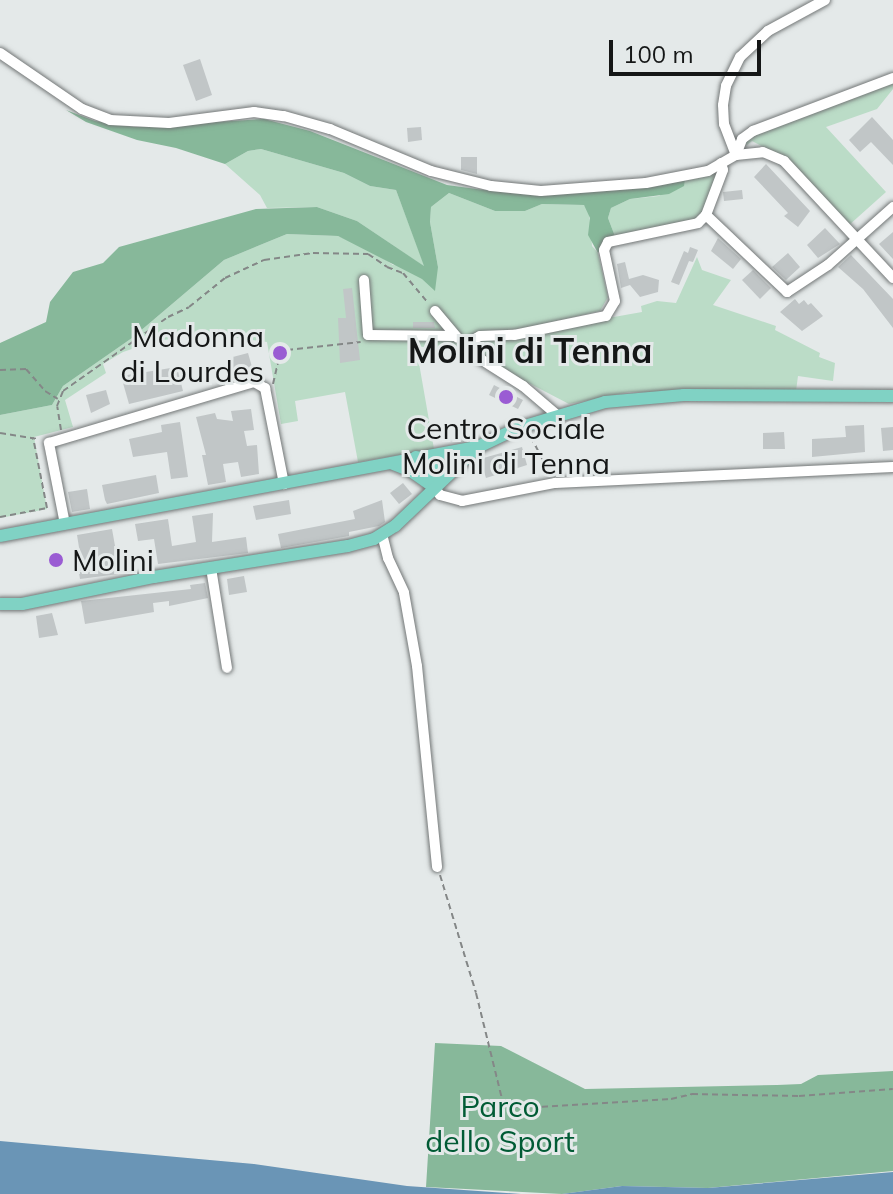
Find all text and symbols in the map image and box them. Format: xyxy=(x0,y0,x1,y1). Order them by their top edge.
scale bar xyxy=(613,24,765,74)
text: 100 m xyxy=(623,39,694,69)
place label: Madonna di Lourdes xyxy=(120,318,264,388)
district label: Molini di Tenna xyxy=(408,331,652,371)
marker: Madonna di Lourdes xyxy=(271,344,289,362)
marker: Centro Sociale Molini di Tenna xyxy=(497,388,515,406)
place label: Centro Sociale Molini di Tenna xyxy=(402,410,610,480)
place label: Molini xyxy=(72,542,154,578)
marker: Molini xyxy=(47,551,65,569)
park label: Parco dello Sport xyxy=(425,1088,575,1158)

